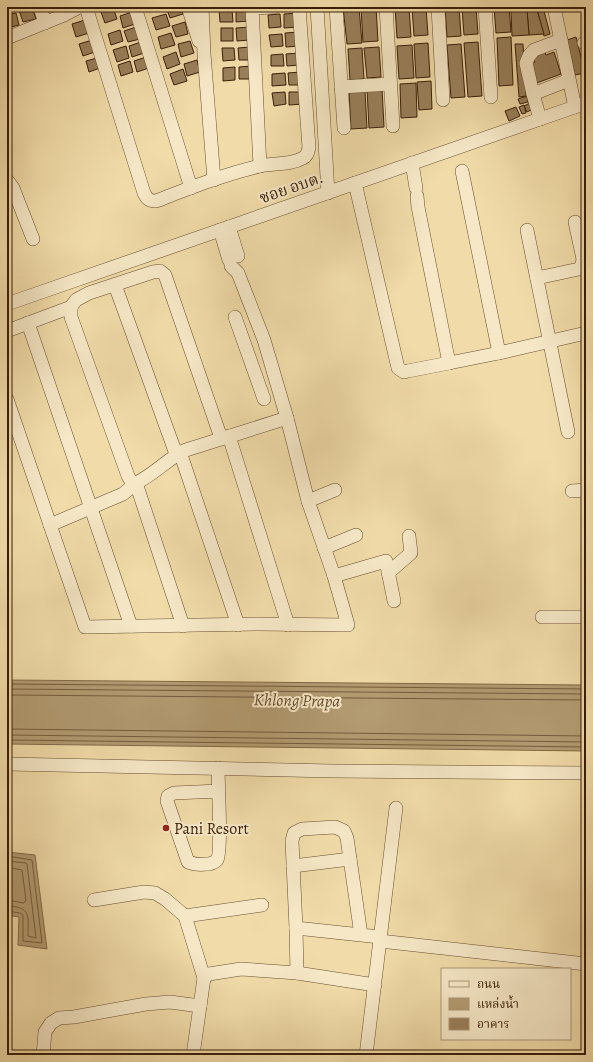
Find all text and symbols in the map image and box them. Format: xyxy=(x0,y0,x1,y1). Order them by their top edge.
street label: ซอย อบต. xyxy=(256,167,326,209)
water label: Khlong Prapa xyxy=(253,688,341,713)
place label: Pani Resort xyxy=(174,818,249,840)
marker: Pani Resort xyxy=(161,823,171,833)
legend xyxy=(441,968,571,1040)
text: ถนน xyxy=(477,976,500,992)
text: แหล่งน้ำ xyxy=(477,995,519,1012)
text: อาคาร xyxy=(477,1016,509,1032)

